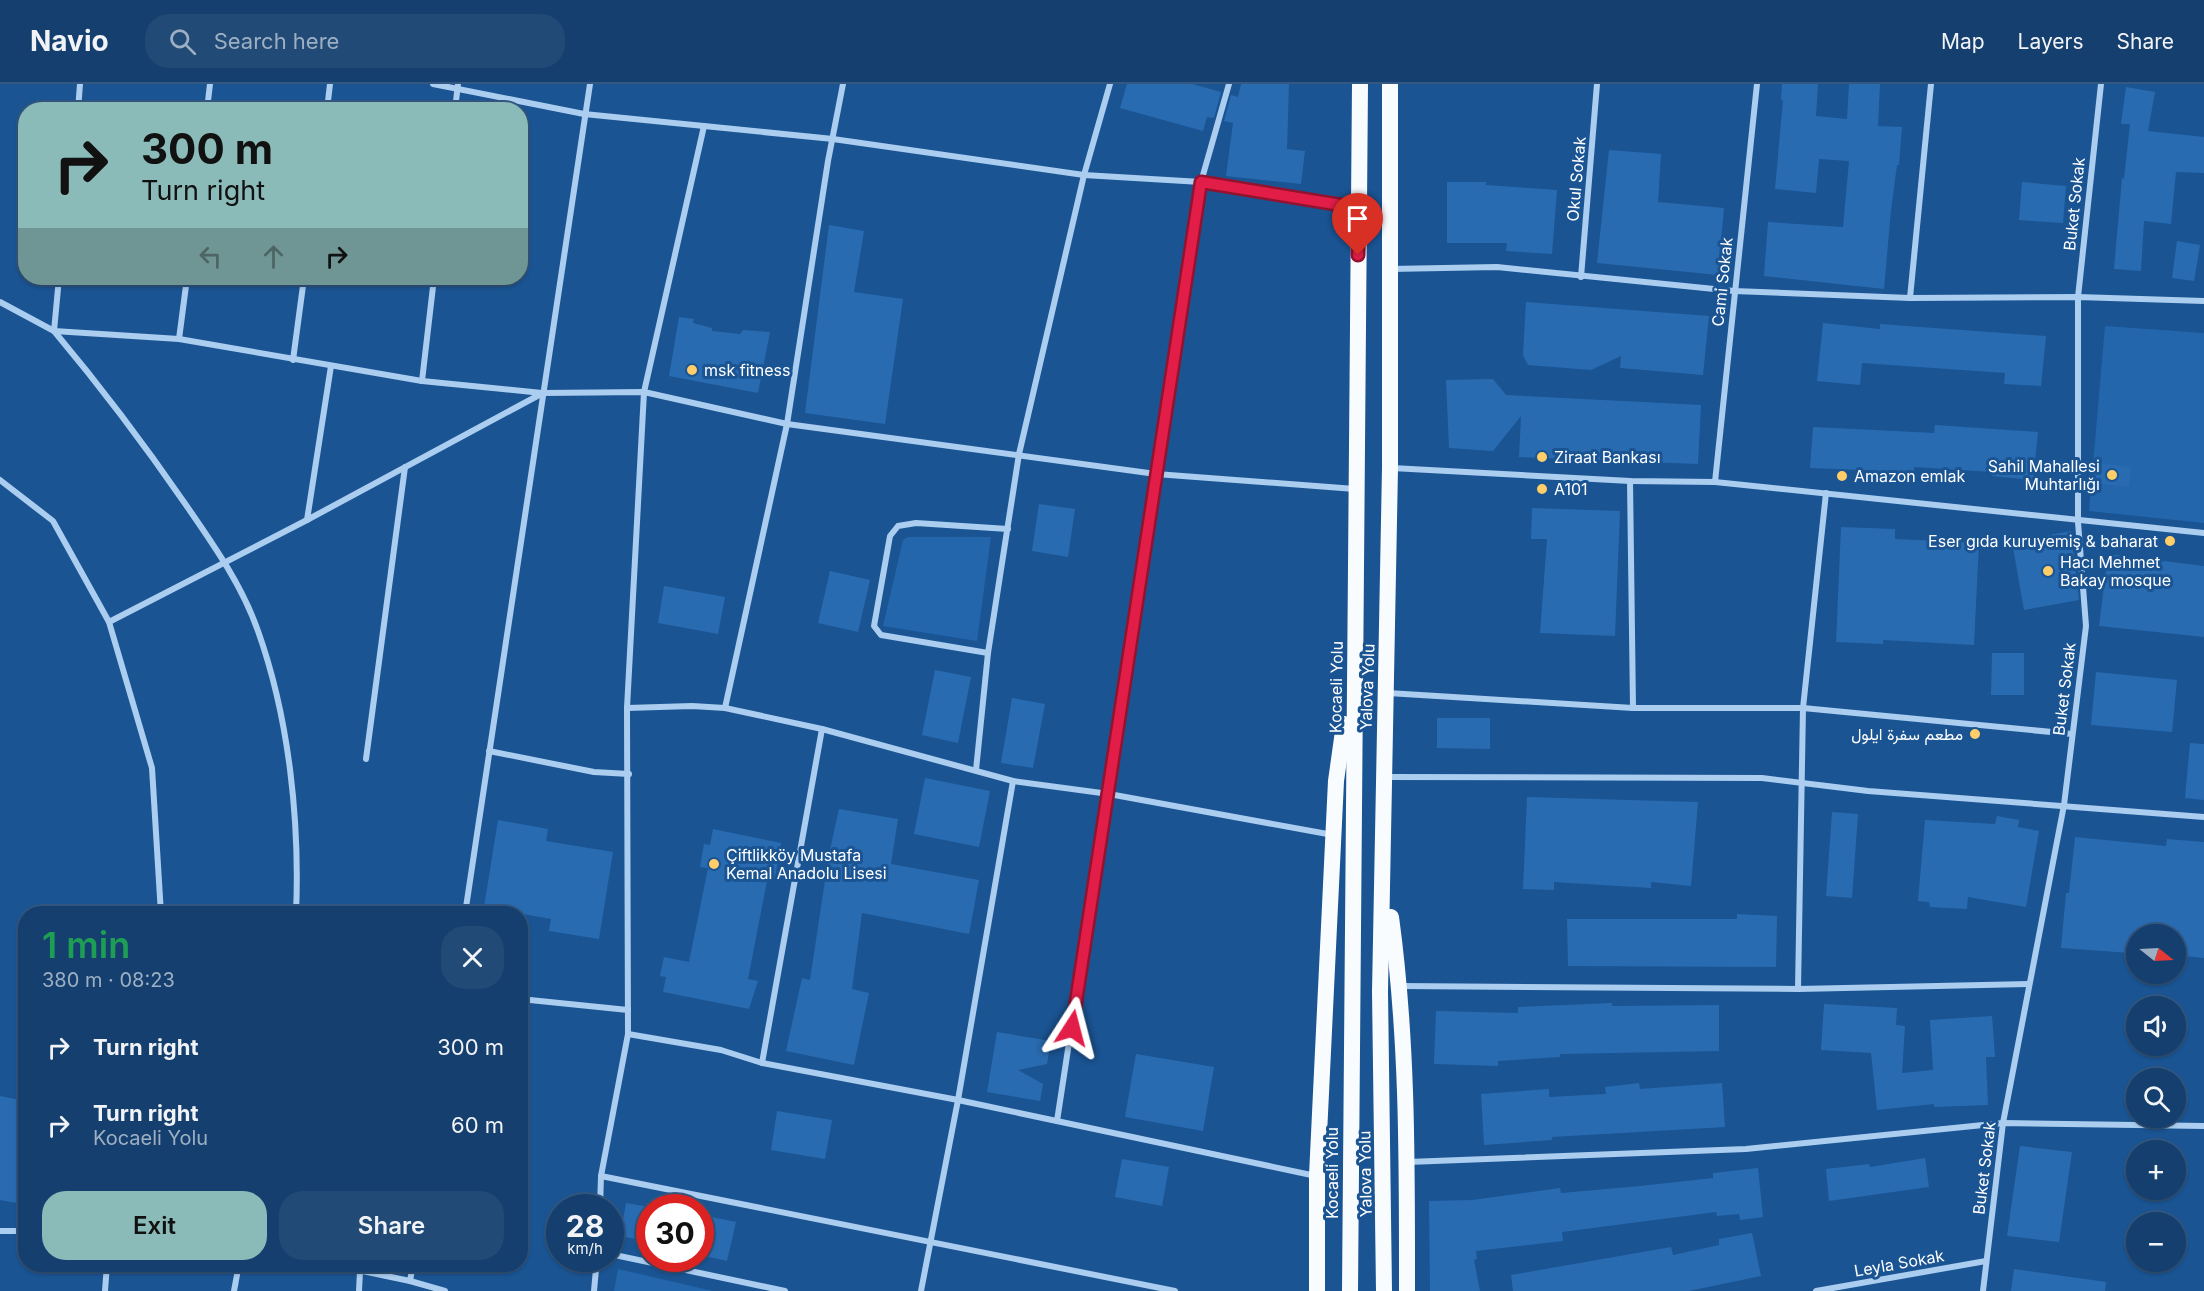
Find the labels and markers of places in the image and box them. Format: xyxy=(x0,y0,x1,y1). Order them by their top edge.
pin xyxy=(1332,193,1383,255)
place label: msk fitness xyxy=(704,360,790,380)
marker: msk fitness xyxy=(685,363,699,377)
place label: Ziraat Bankası xyxy=(1554,447,1661,467)
marker: Ziraat Bankası xyxy=(1535,450,1549,464)
place label: Sahil Mahallesi Muhtarlığı xyxy=(1988,456,2100,494)
place label: Amazon emlak xyxy=(1854,466,1965,486)
marker: Sahil Mahallesi Muhtarlığı xyxy=(2105,468,2119,482)
marker: Amazon emlak xyxy=(1835,469,1849,483)
place label: A101 xyxy=(1554,479,1588,499)
marker: A101 xyxy=(1535,482,1549,496)
place label: Eser gıda kuruyemiş & baharat xyxy=(1928,531,2158,551)
marker: Eser gıda kuruyemiş & baharat xyxy=(2163,534,2177,548)
place label: Hacı Mehmet Bakay mosque xyxy=(2060,552,2171,590)
marker: Hacı Mehmet Bakay mosque xyxy=(2041,564,2055,578)
place label: مطعم سفرة ايلول xyxy=(1851,724,1963,745)
marker: مطعم سفرة ايلول xyxy=(1968,727,1982,741)
place label: Çiftlikköy Mustafa Kemal Anadolu Lisesi xyxy=(726,845,887,883)
marker: Çiftlikköy Mustafa Kemal Anadolu Lisesi xyxy=(707,857,721,871)

